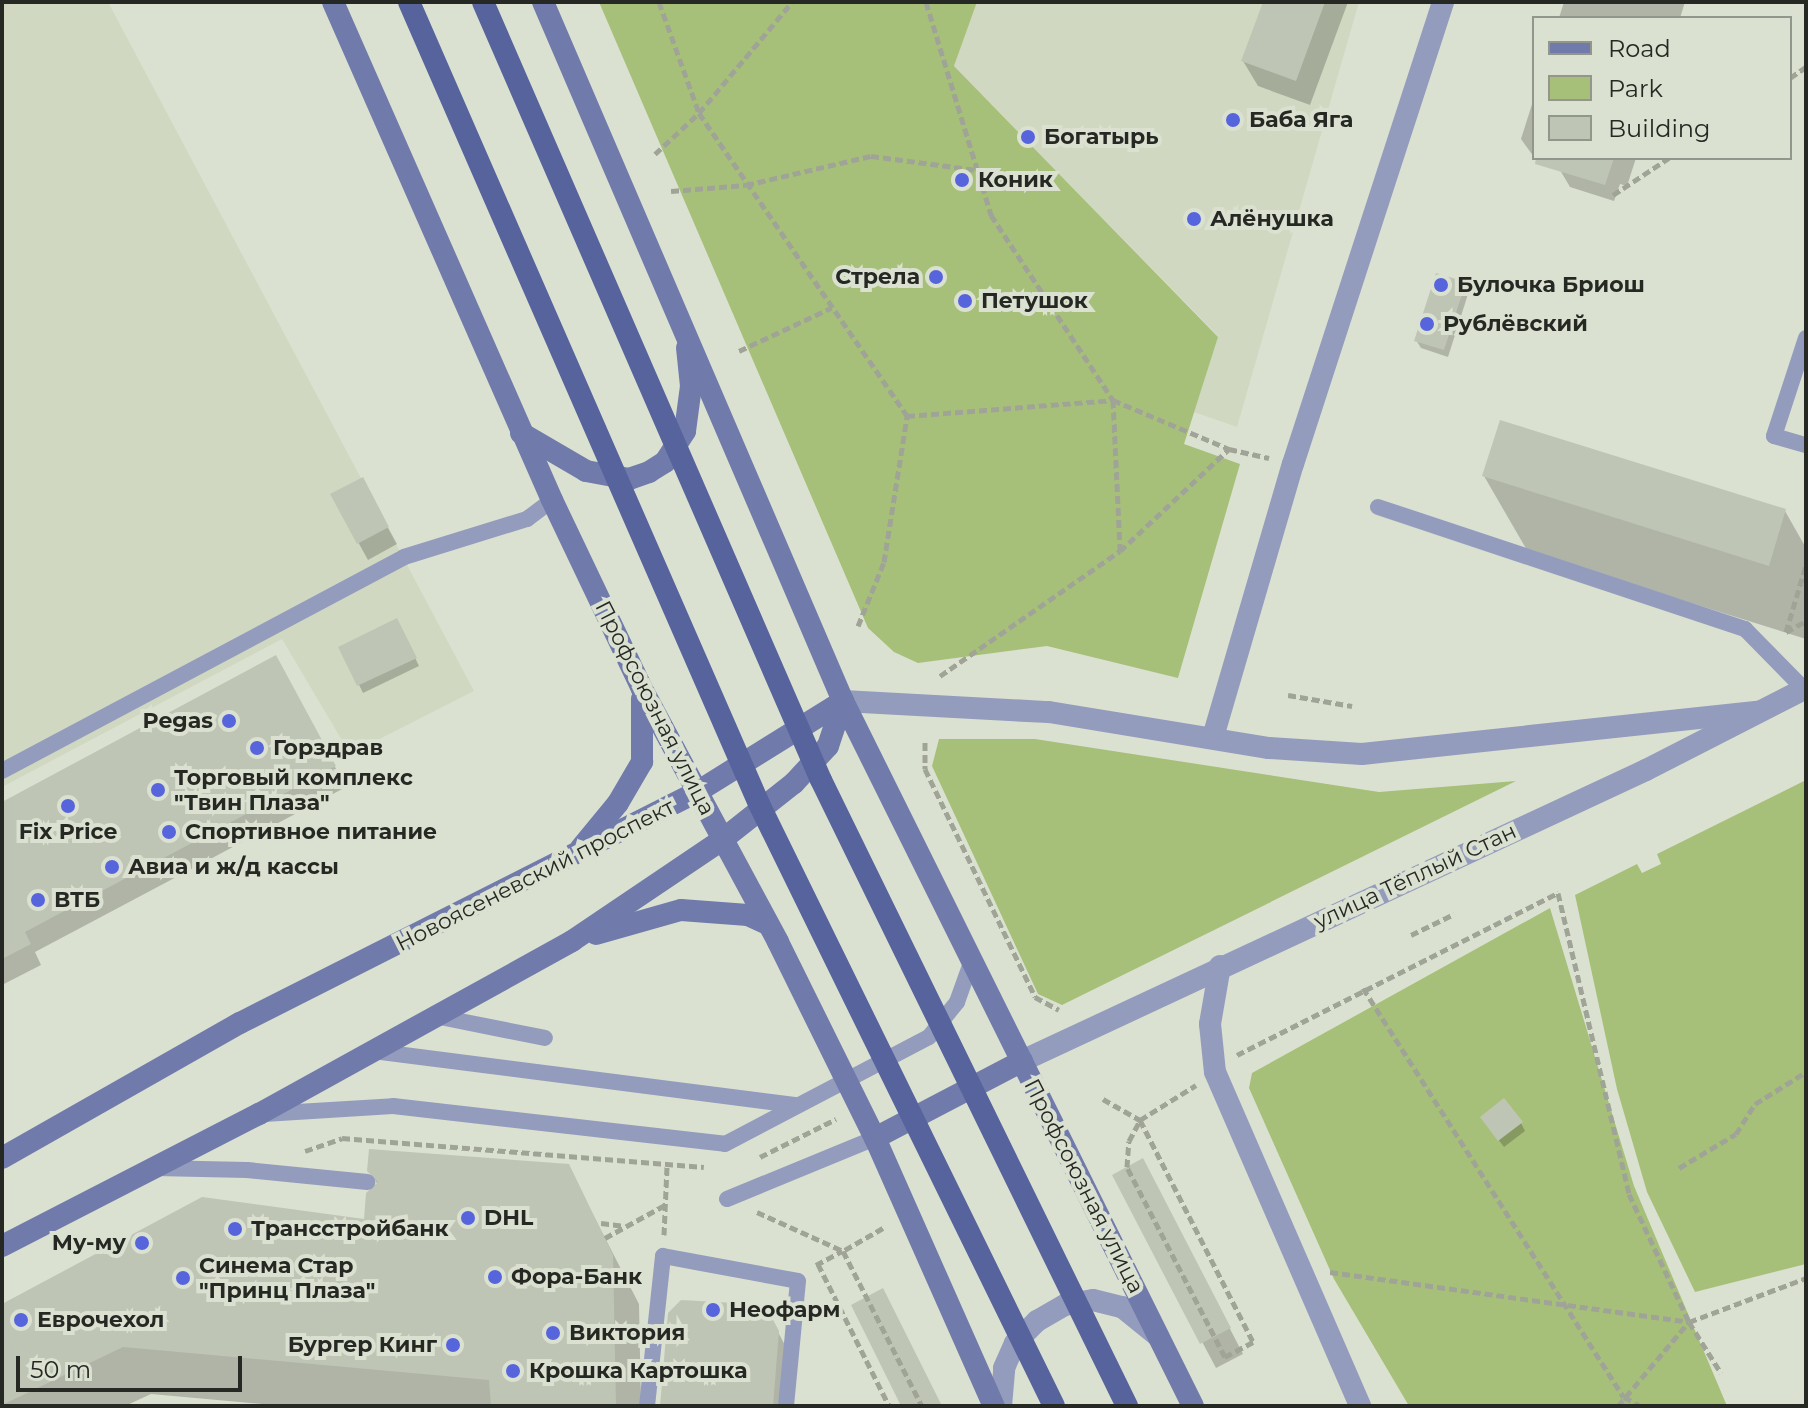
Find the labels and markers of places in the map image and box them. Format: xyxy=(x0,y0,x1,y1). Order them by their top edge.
place label: Баба Яга xyxy=(1249,107,1353,133)
marker: Баба Яга xyxy=(1224,111,1242,129)
place label: Богатырь xyxy=(1044,124,1158,150)
marker: Богатырь xyxy=(1019,128,1037,146)
place label: Коник xyxy=(978,167,1053,193)
marker: Коник xyxy=(953,171,971,189)
place label: Алёнушка xyxy=(1210,206,1334,232)
marker: Алёнушка xyxy=(1185,210,1203,228)
place label: Стрела xyxy=(835,264,920,290)
marker: Стрела xyxy=(927,268,945,286)
place label: Булочка Бриош xyxy=(1457,272,1645,298)
marker: Булочка Бриош xyxy=(1432,276,1450,294)
place label: Петушок xyxy=(981,288,1088,314)
marker: Петушок xyxy=(956,292,974,310)
place label: Рублёвский xyxy=(1443,311,1588,337)
marker: Рублёвский xyxy=(1418,315,1436,333)
place label: Pegas xyxy=(143,708,213,734)
marker: Pegas xyxy=(220,712,238,730)
place label: Горздрав xyxy=(273,735,383,761)
marker: Горздрав xyxy=(248,739,266,757)
place label: Торговый комплекс "Твин Плаза" xyxy=(174,764,413,816)
marker: Торговый комплекс "Твин Плаза" xyxy=(149,781,167,799)
marker: Fix Price xyxy=(59,797,77,815)
place label: Fix Price xyxy=(19,819,117,845)
place label: Спортивное питание xyxy=(185,819,437,845)
marker: Спортивное питание xyxy=(160,823,178,841)
place label: Авиа и ж/д кассы xyxy=(128,854,339,880)
marker: Авиа и ж/д кассы xyxy=(103,858,121,876)
place label: ВТБ xyxy=(54,887,100,913)
marker: ВТБ xyxy=(29,891,47,909)
place label: DHL xyxy=(484,1205,533,1231)
marker: DHL xyxy=(459,1209,477,1227)
place label: Трансстройбанк xyxy=(251,1216,449,1242)
marker: Трансстройбанк xyxy=(226,1220,244,1238)
place label: Му-му xyxy=(52,1230,126,1256)
marker: Му-му xyxy=(133,1234,151,1252)
place label: Синема Стар "Принц Плаза" xyxy=(199,1252,375,1304)
place label: Фора-Банк xyxy=(511,1264,642,1290)
marker: Фора-Банк xyxy=(486,1268,504,1286)
marker: Синема Стар "Принц Плаза" xyxy=(174,1269,192,1287)
place label: Неофарм xyxy=(729,1297,840,1323)
marker: Неофарм xyxy=(704,1301,722,1319)
place label: Еврочехол xyxy=(37,1307,164,1333)
marker: Еврочехол xyxy=(12,1311,30,1329)
place label: Виктория xyxy=(569,1320,685,1346)
marker: Виктория xyxy=(544,1324,562,1342)
place label: Бургер Кинг xyxy=(288,1332,437,1358)
marker: Бургер Кинг xyxy=(444,1336,462,1354)
place label: Крошка Картошка xyxy=(529,1358,748,1384)
marker: Крошка Картошка xyxy=(504,1362,522,1380)

